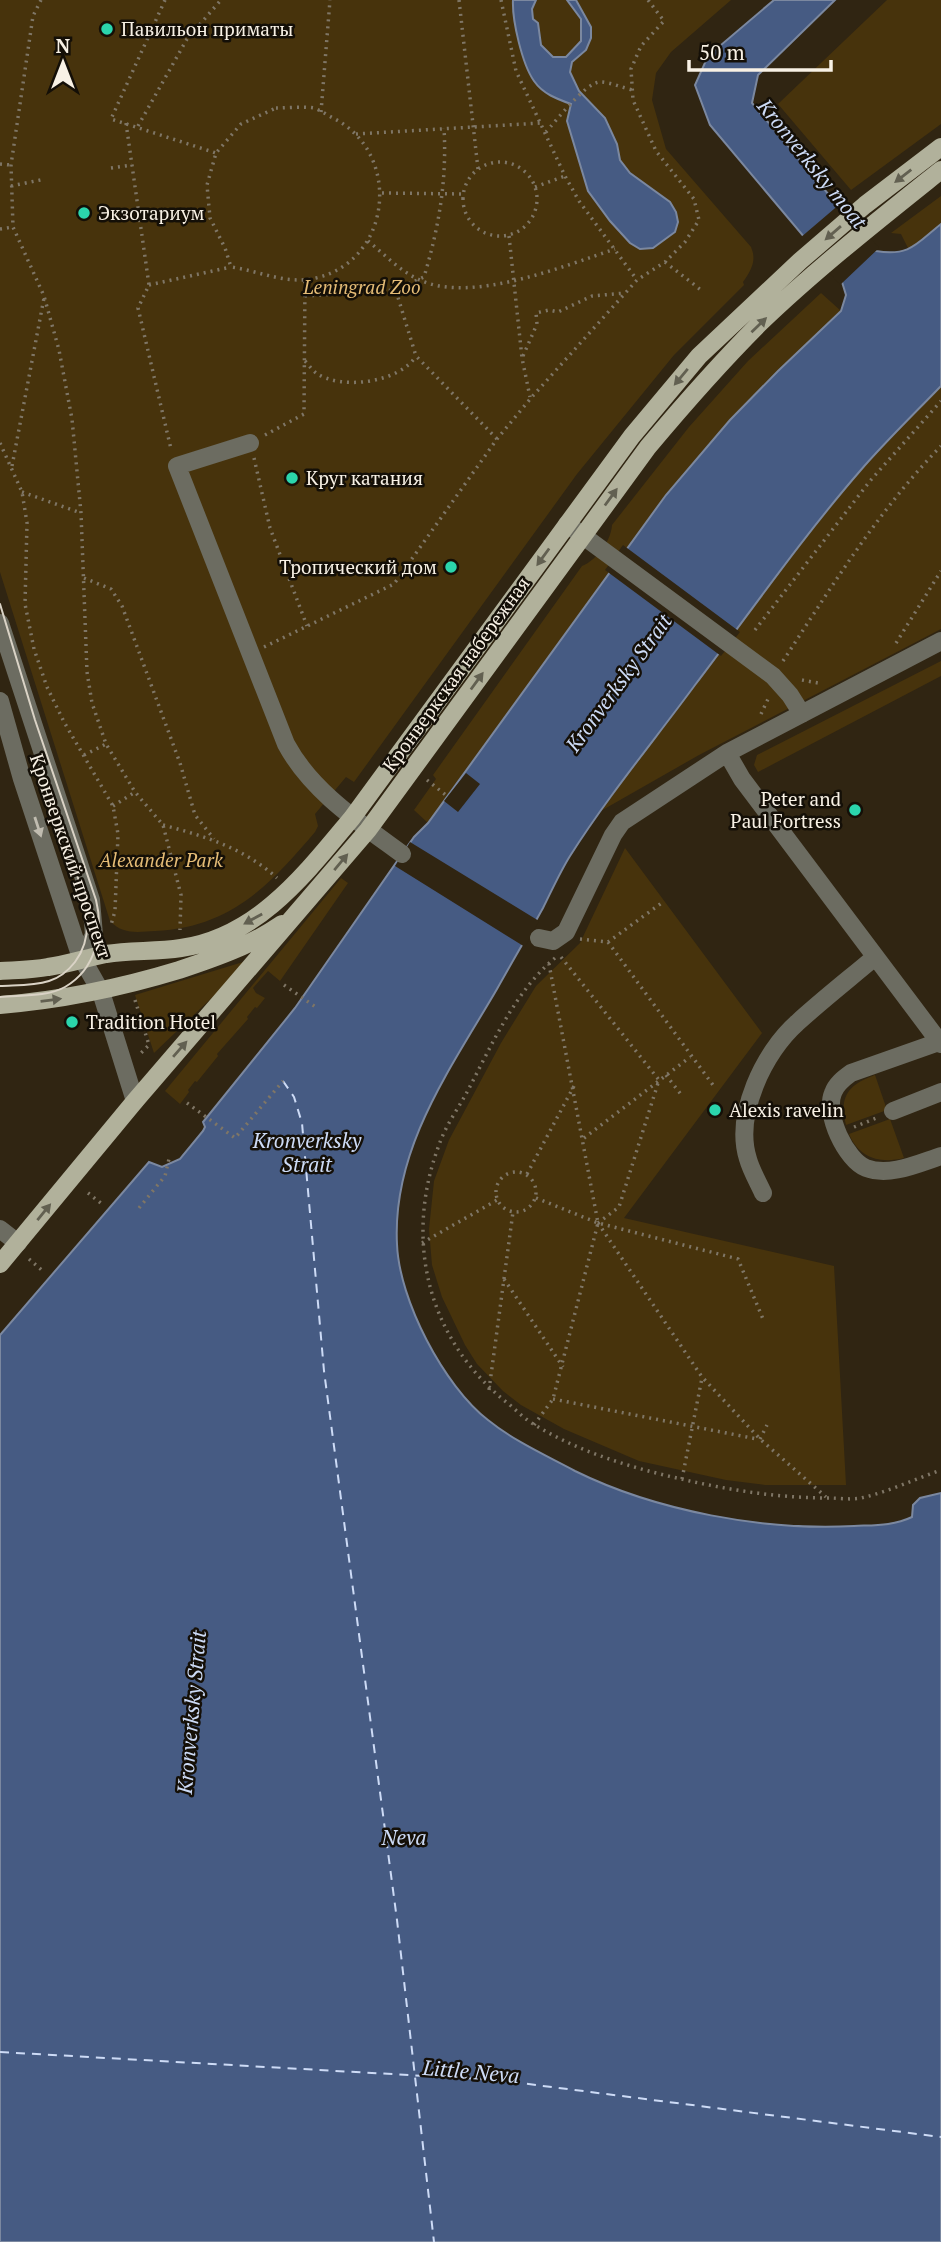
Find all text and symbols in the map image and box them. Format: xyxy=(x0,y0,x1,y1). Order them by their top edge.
place label: Павильон приматы xyxy=(121,16,294,41)
marker: Павильон приматы xyxy=(99,21,115,37)
north arrow xyxy=(28,28,98,98)
scale bar xyxy=(689,28,831,72)
text: N xyxy=(56,33,71,58)
text: 50 m xyxy=(699,38,745,66)
water label: Kronverksky moat xyxy=(751,92,874,235)
one-way arrow xyxy=(894,168,912,182)
place label: Экзотариум xyxy=(98,200,204,225)
marker: Экзотариум xyxy=(76,205,92,221)
one-way arrow xyxy=(824,225,841,240)
park label: Leningrad Zoo xyxy=(302,274,421,299)
one-way arrow xyxy=(751,316,768,333)
one-way arrow xyxy=(673,368,689,386)
place label: Круг катания xyxy=(306,465,423,490)
marker: Круг катания xyxy=(284,470,300,486)
one-way arrow xyxy=(604,488,618,506)
one-way arrow xyxy=(536,548,550,567)
place label: Тропический дом xyxy=(279,554,437,579)
marker: Тропический дом xyxy=(443,559,459,575)
street label: Кронверкская набережная xyxy=(376,571,535,776)
water label: Kronverksky Strait xyxy=(558,607,678,758)
one-way arrow xyxy=(470,671,484,690)
street label: Кронверкский проспект xyxy=(25,750,118,962)
place label: Peter and Paul Fortress xyxy=(730,786,841,833)
marker: Peter and Paul Fortress xyxy=(847,802,863,818)
one-way arrow xyxy=(33,816,44,837)
park label: Alexander Park xyxy=(98,847,224,872)
one-way arrow xyxy=(333,854,348,872)
one-way arrow xyxy=(243,913,263,925)
one-way arrow xyxy=(40,995,62,1006)
place label: Tradition Hotel xyxy=(86,1009,216,1034)
marker: Tradition Hotel xyxy=(64,1014,80,1030)
one-way arrow xyxy=(172,1040,188,1058)
place label: Alexis ravelin xyxy=(729,1097,844,1122)
marker: Alexis ravelin xyxy=(707,1102,723,1118)
water label: Kronverksky Strait xyxy=(252,1126,362,1178)
one-way arrow xyxy=(36,1203,51,1220)
water label: Kronverksky Strait xyxy=(170,1628,212,1796)
water label: Neva xyxy=(380,1823,427,1851)
water label: Little Neva xyxy=(421,2053,521,2089)

